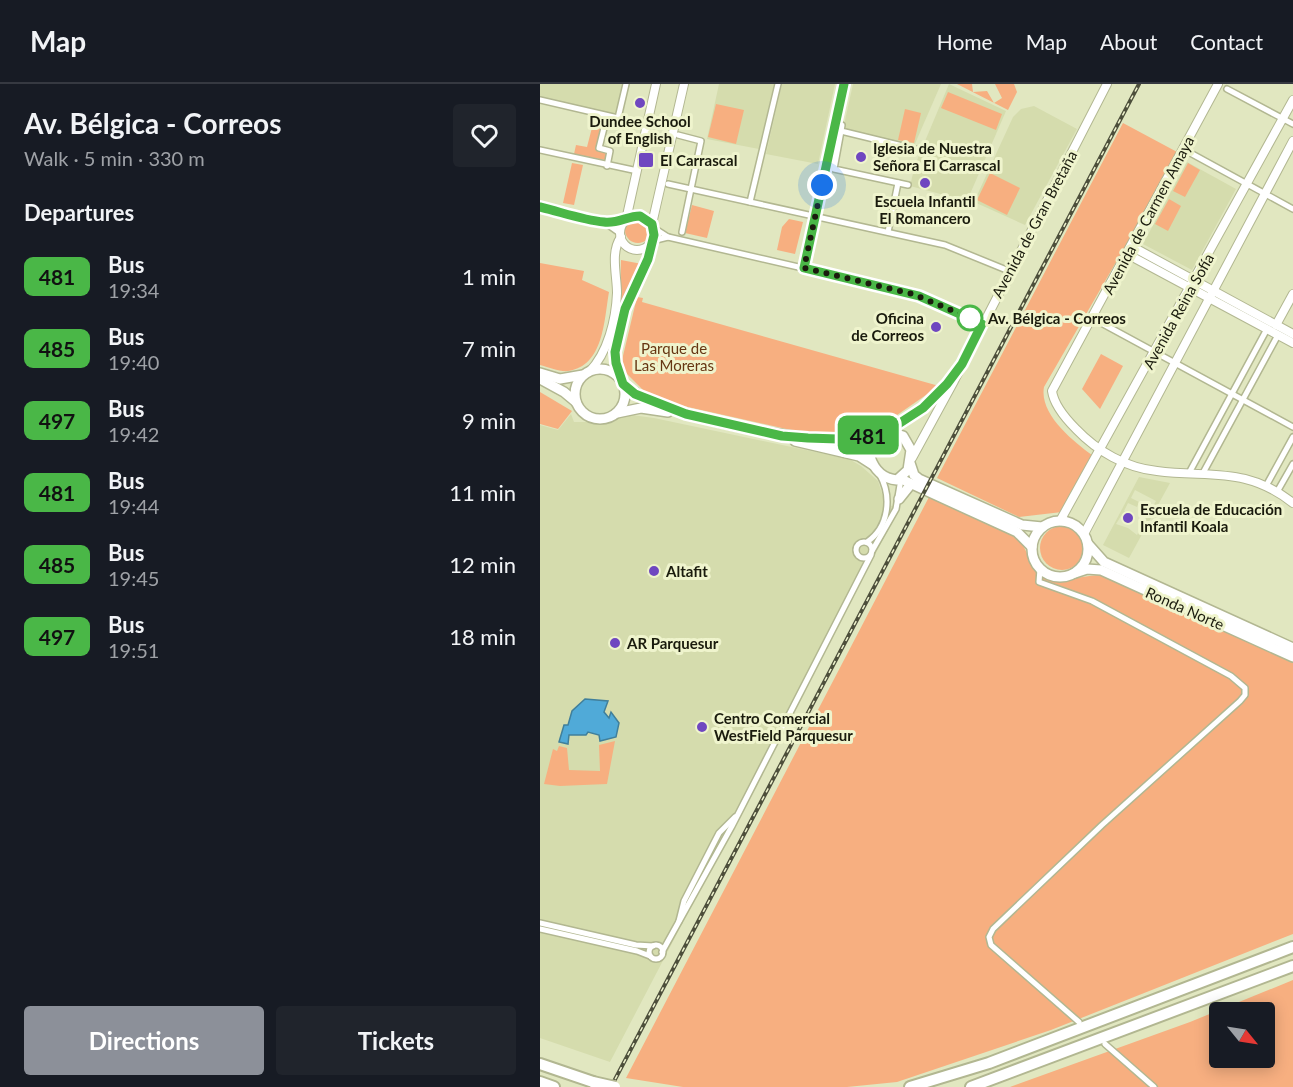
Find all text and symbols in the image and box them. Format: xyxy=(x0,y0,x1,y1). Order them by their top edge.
text: Map xyxy=(30,24,86,58)
text: Home xyxy=(937,29,993,54)
text: Map xyxy=(1026,29,1067,54)
text: About xyxy=(1100,29,1157,54)
text: Contact xyxy=(1190,29,1263,54)
marker: Dundee School of English xyxy=(633,96,647,110)
button: heart xyxy=(453,104,516,167)
text: Av. Bélgica - Correos xyxy=(24,106,282,140)
place label: Dundee School of English xyxy=(589,112,691,147)
street label: Avenida de Carmen Amaya xyxy=(1099,133,1197,297)
place label: Iglesia de Nuestra Señora El Carrascal xyxy=(873,139,1000,174)
text: Walk · 5 min · 330 m xyxy=(24,146,205,170)
street label: Avenida de Gran Bretaña xyxy=(988,147,1080,301)
marker: Iglesia de Nuestra Señora El Carrascal xyxy=(854,150,868,164)
marker: El Carrascal xyxy=(637,151,655,169)
place label: El Carrascal xyxy=(660,151,737,169)
your location xyxy=(807,170,837,200)
marker: Escuela Infantil El Romancero xyxy=(918,176,932,190)
place label: Escuela Infantil El Romancero xyxy=(874,192,976,227)
text: Departures xyxy=(24,199,134,226)
street label: Avenida Reina Sofía xyxy=(1139,250,1217,372)
text: Bus xyxy=(108,251,144,278)
text: 1 min xyxy=(462,263,516,290)
text: 481 xyxy=(39,264,75,289)
text: 19:34 xyxy=(108,278,159,302)
marker: Av. Bélgica - Correos xyxy=(957,305,983,331)
place label: Oficina de Correos xyxy=(851,309,924,344)
place label: Av. Bélgica - Correos xyxy=(987,309,1126,327)
marker: Oficina de Correos xyxy=(929,320,943,334)
text: Bus xyxy=(108,323,144,350)
text: 7 min xyxy=(462,335,516,362)
text: 485 xyxy=(39,336,75,361)
park label: Parque de Las Moreras xyxy=(634,339,714,374)
text: 19:40 xyxy=(108,350,159,374)
text: Bus xyxy=(108,395,144,422)
text: 9 min xyxy=(462,407,516,434)
text: 497 xyxy=(39,408,75,433)
line badge: 481 xyxy=(834,416,902,454)
text: 19:42 xyxy=(108,422,159,446)
text: 481 xyxy=(850,423,886,448)
text: Bus xyxy=(108,467,144,494)
text: 11 min xyxy=(449,479,516,506)
text: 481 xyxy=(39,480,75,505)
text: 19:44 xyxy=(108,494,159,518)
place label: Escuela de Educación Infantil Koala xyxy=(1140,500,1282,535)
marker: Escuela de Educación Infantil Koala xyxy=(1121,511,1135,525)
text: Bus xyxy=(108,539,144,566)
text: 12 min xyxy=(449,551,516,578)
text: 485 xyxy=(39,552,75,577)
place label: Altafit xyxy=(665,562,708,580)
marker: Altafit xyxy=(647,564,661,578)
text: 19:45 xyxy=(108,566,159,590)
street label: Ronda Norte xyxy=(1143,583,1227,633)
text: Bus xyxy=(108,611,144,638)
text: 18 min xyxy=(449,623,516,650)
text: 497 xyxy=(39,624,75,649)
place label: AR Parquesur xyxy=(626,634,719,652)
marker: AR Parquesur xyxy=(608,636,622,650)
text: 19:51 xyxy=(108,638,159,662)
place label: Centro Comercial WestField Parquesur xyxy=(714,709,853,744)
marker: Centro Comercial WestField Parquesur xyxy=(695,720,709,734)
north arrow xyxy=(1209,1002,1275,1068)
map controls xyxy=(1209,1002,1275,1068)
button: Directions xyxy=(24,1006,264,1075)
button: Tickets xyxy=(276,1006,516,1075)

